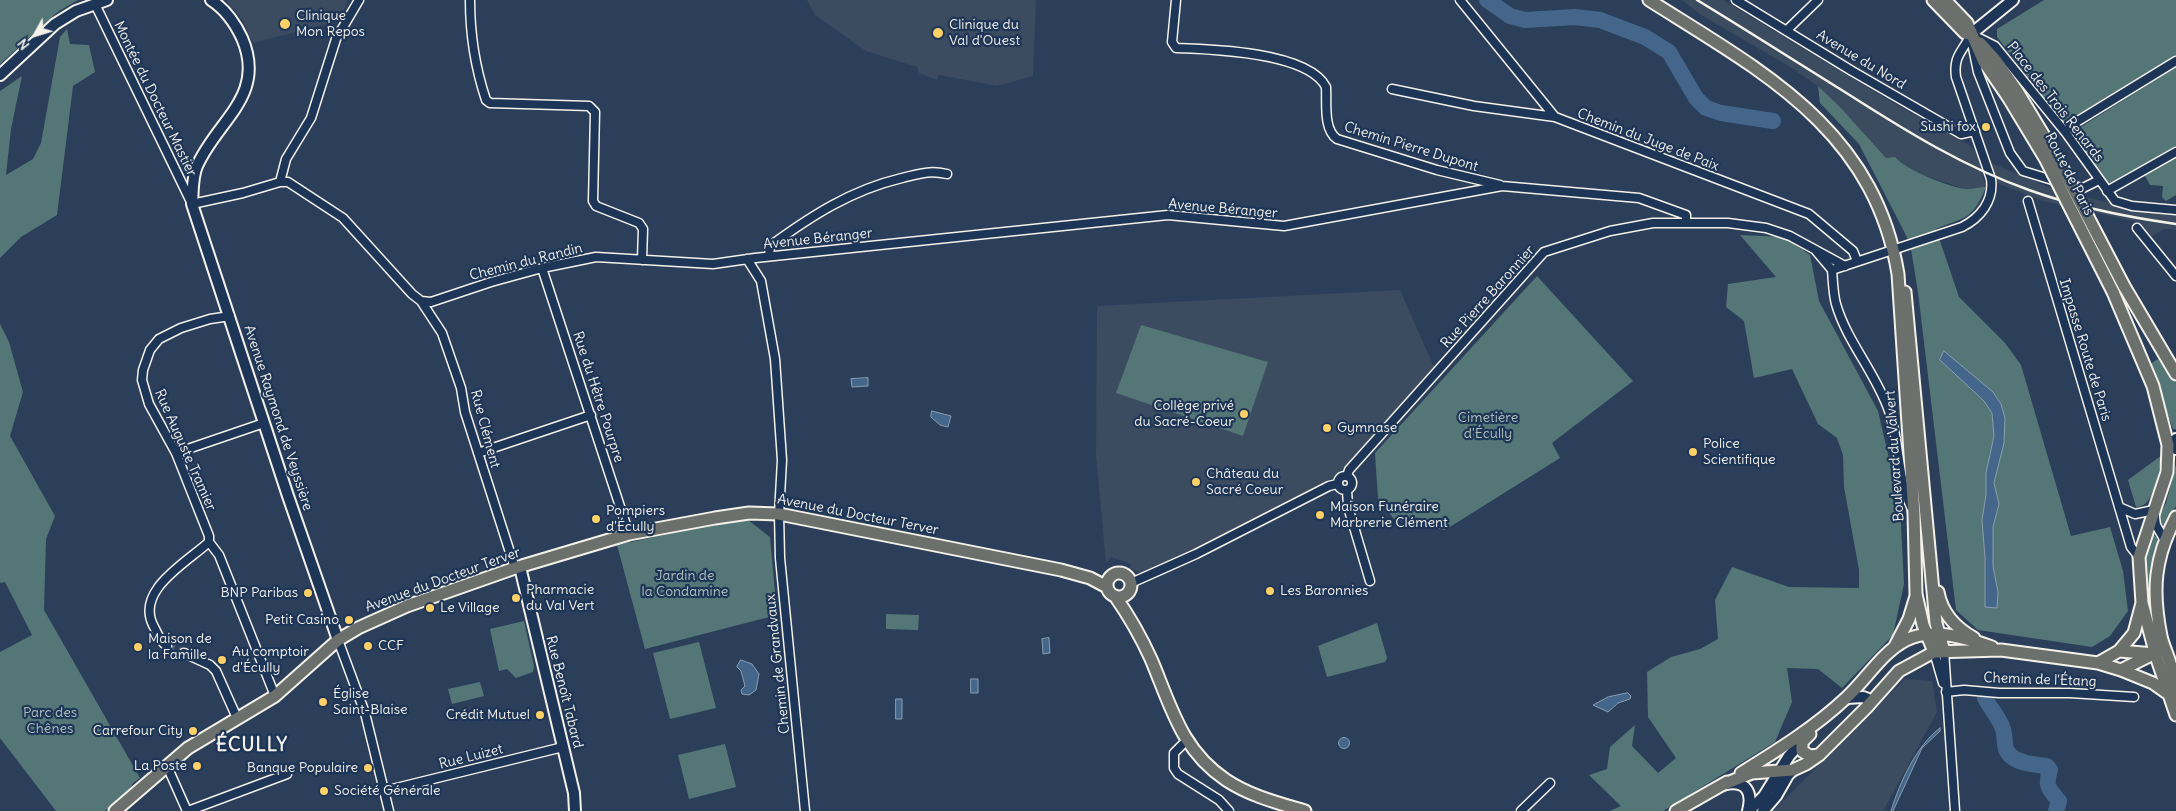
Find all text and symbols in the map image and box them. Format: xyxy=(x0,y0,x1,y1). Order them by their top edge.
place label: Clinique Mon Repos xyxy=(296,8,365,40)
north arrow xyxy=(10,10,60,60)
marker: Clinique Mon Repos xyxy=(278,17,292,31)
place label: Clinique du Val d'Ouest xyxy=(949,17,1020,49)
street label: Montée du Docteur Mastier xyxy=(110,19,200,179)
marker: Clinique du Val d'Ouest xyxy=(931,26,945,40)
street label: Avenue du Nord xyxy=(1813,27,1909,93)
text: N xyxy=(13,35,33,54)
street label: Place des Trois Renards xyxy=(2003,39,2107,165)
street label: Chemin du Juge de Paix xyxy=(1575,105,1721,175)
street label: Chemin Pierre Dupont xyxy=(1342,119,1480,175)
place label: Sushi fox xyxy=(1920,119,1976,135)
marker: Sushi fox xyxy=(1980,121,1992,133)
street label: Route de Paris xyxy=(2041,130,2097,218)
street label: Avenue Béranger xyxy=(1168,196,1278,222)
street label: Avenue Béranger xyxy=(763,225,873,253)
street label: Chemin du Randin xyxy=(468,240,584,284)
street label: Rue Pierre Baronnier xyxy=(1438,242,1538,352)
street label: Impasse Route de Paris xyxy=(2055,277,2115,423)
street label: Avenue Raymond de Veyssière xyxy=(240,323,316,513)
street label: Rue du Hêtre Pourpre xyxy=(569,329,627,465)
street label: Rue Auguste Tramier xyxy=(151,387,219,513)
street label: Rue Clément xyxy=(467,388,503,470)
street label: Boulevard du Valvert xyxy=(1882,390,1908,522)
place label: Collège privé du Sacré-Coeur xyxy=(1134,398,1234,431)
marker: Collège privé du Sacré-Coeur xyxy=(1238,408,1250,420)
park label: Cimetière d'Écully xyxy=(1458,410,1518,442)
place label: Gymnase xyxy=(1337,420,1397,436)
marker: Gymnase xyxy=(1321,422,1333,434)
place label: Police Scientifique xyxy=(1703,436,1776,468)
marker: Police Scientifique xyxy=(1687,446,1699,458)
place label: Château du Sacré Coeur xyxy=(1206,466,1283,498)
marker: Château du Sacré Coeur xyxy=(1190,476,1202,488)
street label: Avenue du Docteur Terver xyxy=(776,491,940,539)
place label: Maison Funéraire Marbrerie Clément xyxy=(1330,499,1448,532)
place label: Pompiers d'Écully xyxy=(606,503,665,536)
marker: Maison Funéraire Marbrerie Clément xyxy=(1314,509,1326,521)
marker: Pompiers d'Écully xyxy=(590,513,602,525)
street label: Avenue du Docteur Terver xyxy=(363,544,523,616)
park label: Jardin de la Condamine xyxy=(642,568,728,600)
place label: Pharmacie du Val Vert xyxy=(526,582,595,614)
place label: Les Baronnies xyxy=(1280,583,1368,599)
place label: BNP Paribas xyxy=(220,585,298,601)
marker: Les Baronnies xyxy=(1264,585,1276,597)
marker: BNP Paribas xyxy=(302,587,314,599)
marker: Pharmacie du Val Vert xyxy=(510,592,522,604)
street label: Chemin de Grandvaux xyxy=(762,593,794,735)
place label: Le Village xyxy=(440,600,500,616)
marker: Le Village xyxy=(424,602,436,614)
place label: Petit Casino xyxy=(265,612,339,628)
marker: Petit Casino xyxy=(343,614,355,626)
place label: Maison de la Famille xyxy=(148,631,212,664)
street label: Rue Benoît Tabard xyxy=(542,634,586,750)
place label: CCF xyxy=(378,638,404,654)
marker: CCF xyxy=(362,640,374,652)
marker: Maison de la Famille xyxy=(132,641,144,653)
place label: Au comptoir d'Écully xyxy=(232,644,309,676)
marker: Au comptoir d'Écully xyxy=(216,654,228,666)
street label: Chemin de l'Étang xyxy=(1983,670,2097,690)
place label: Église Saint-Blaise xyxy=(333,686,408,719)
marker: Église Saint-Blaise xyxy=(317,696,329,708)
park label: Parc des Chênes xyxy=(23,705,77,738)
place label: Crédit Mutuel xyxy=(446,707,530,723)
marker: Crédit Mutuel xyxy=(534,709,546,721)
place label: Carrefour City xyxy=(93,723,183,739)
marker: Carrefour City xyxy=(187,725,199,737)
district label: ÉCULLY xyxy=(215,735,289,757)
street label: Rue Luizet xyxy=(437,741,505,773)
place label: La Poste xyxy=(134,758,187,774)
marker: La Poste xyxy=(191,760,203,772)
place label: Banque Populaire xyxy=(247,760,358,776)
marker: Banque Populaire xyxy=(362,762,374,774)
place label: Société Générale xyxy=(334,783,440,799)
marker: Société Générale xyxy=(318,785,330,797)

